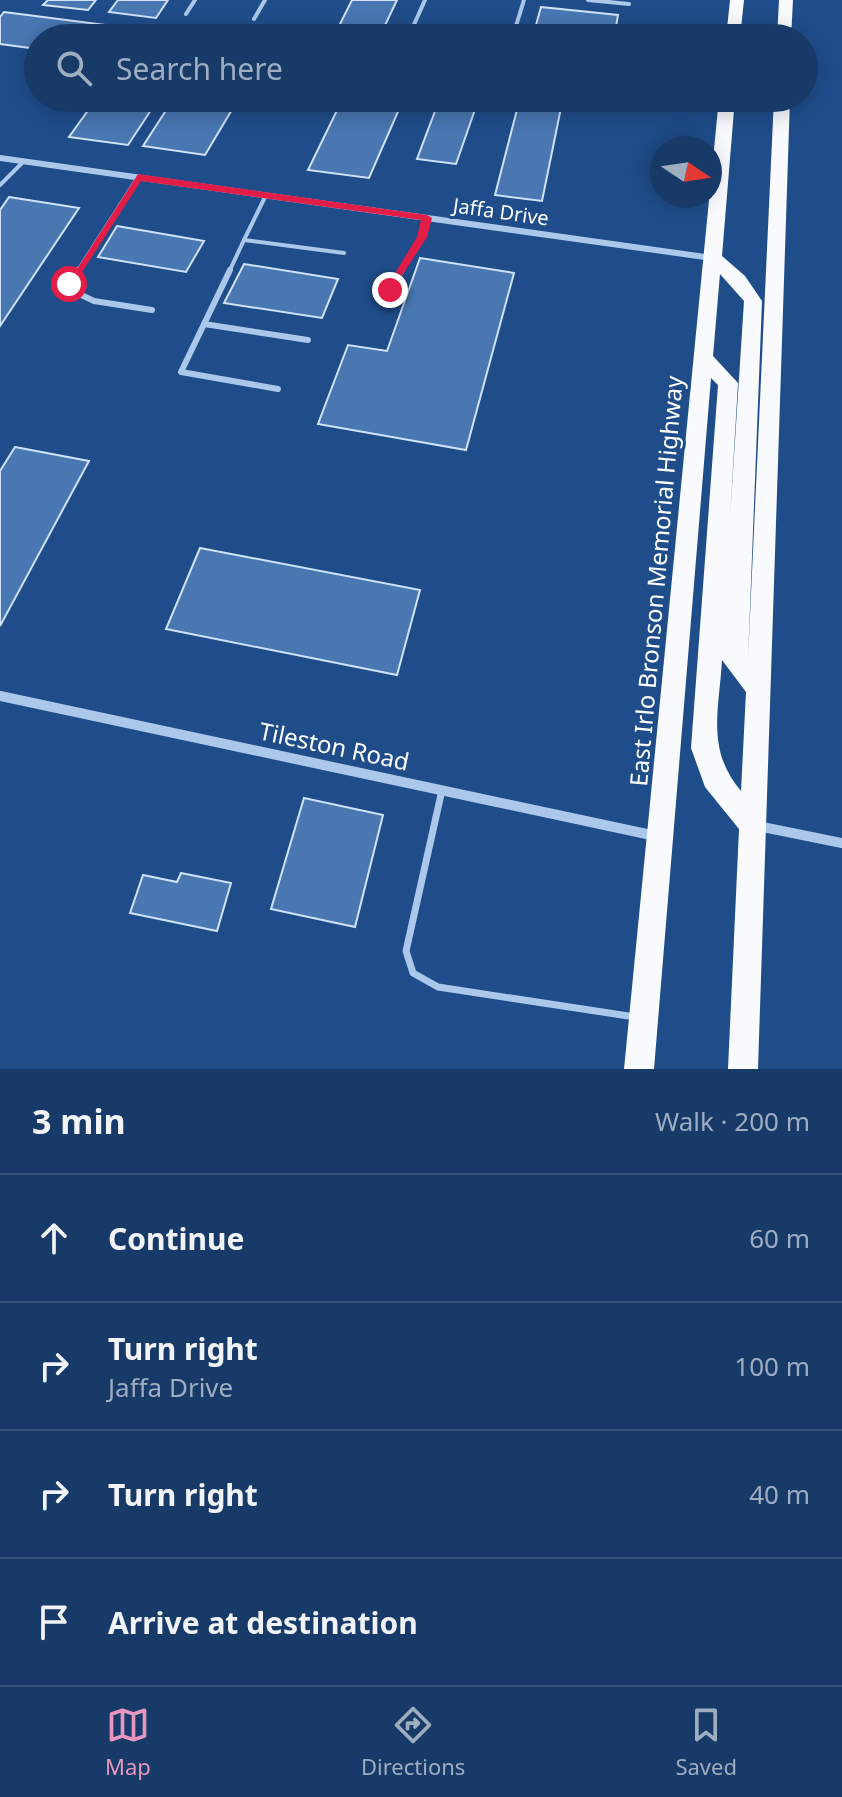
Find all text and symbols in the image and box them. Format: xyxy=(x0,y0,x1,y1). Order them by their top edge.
search box xyxy=(24,24,818,112)
icon: search xyxy=(52,46,96,90)
text: Search here xyxy=(116,48,283,89)
north arrow xyxy=(650,136,722,208)
street label: Jaffa Drive xyxy=(450,191,551,232)
route start xyxy=(51,266,87,302)
route end xyxy=(372,272,408,308)
street label: East Irlo Bronson Memorial Highway xyxy=(621,373,690,788)
street label: Tileston Road xyxy=(256,714,412,778)
text: 3 min xyxy=(32,1098,126,1144)
text: Walk · 200 m xyxy=(655,1103,810,1139)
icon: ahead xyxy=(32,1216,76,1260)
text: Continue xyxy=(108,1218,244,1259)
text: 60 m xyxy=(749,1220,810,1256)
text: Turn right xyxy=(108,1328,258,1369)
icon: right xyxy=(32,1344,76,1388)
text: 100 m xyxy=(734,1348,810,1384)
text: Jaffa Drive xyxy=(108,1369,233,1405)
icon: right xyxy=(32,1472,76,1516)
text: Turn right xyxy=(108,1474,258,1515)
text: 40 m xyxy=(749,1476,810,1512)
icon: arrive xyxy=(32,1600,76,1644)
text: Arrive at destination xyxy=(108,1602,418,1643)
tab: Map xyxy=(105,1703,151,1781)
tab: Directions xyxy=(361,1703,465,1781)
tab: Saved xyxy=(675,1703,737,1781)

